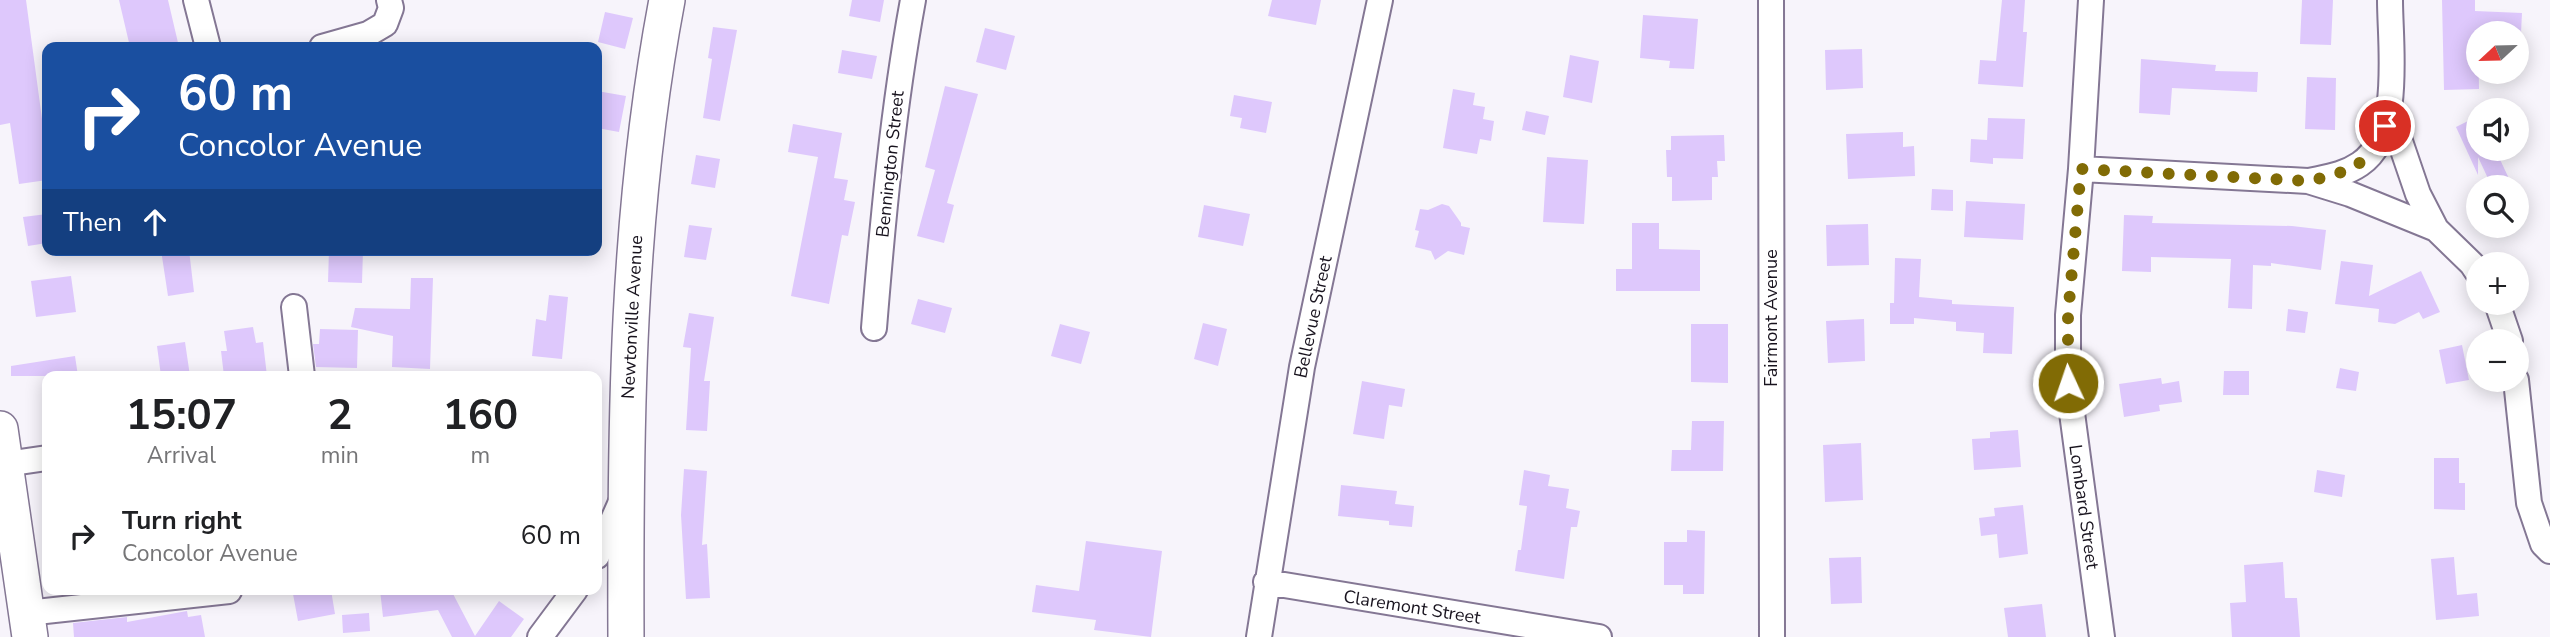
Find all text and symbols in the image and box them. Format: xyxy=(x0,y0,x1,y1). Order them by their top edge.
north arrow xyxy=(2466,21,2529,84)
map controls xyxy=(2466,21,2529,392)
text: 60 m xyxy=(178,60,293,127)
icon: right xyxy=(63,70,154,161)
street label: Bennington Street xyxy=(870,89,910,239)
pin xyxy=(2355,96,2415,156)
button: sound xyxy=(2466,98,2529,161)
icon: arrive xyxy=(2366,107,2404,145)
text: Concolor Avenue xyxy=(178,124,422,167)
button: search xyxy=(2466,175,2529,238)
icon: ahead xyxy=(136,203,174,241)
text: Then xyxy=(63,205,122,240)
street label: Newtonville Avenue xyxy=(616,235,648,399)
street label: Fairmont Avenue xyxy=(1759,249,1783,387)
button: + xyxy=(2466,252,2529,315)
street label: Bellevue Street xyxy=(1288,253,1338,380)
button: − xyxy=(2466,329,2529,392)
position arrow xyxy=(2031,346,2105,420)
text: 15:07 xyxy=(126,387,237,444)
text: 2 xyxy=(327,387,352,444)
text: 160 xyxy=(443,387,518,444)
text: Arrival xyxy=(147,440,216,471)
text: min xyxy=(321,440,359,471)
text: m xyxy=(471,440,490,471)
street label: Lombard Street xyxy=(2063,443,2105,572)
text: Turn right xyxy=(122,503,241,538)
icon: right xyxy=(63,517,101,555)
text: 60 m xyxy=(521,518,581,553)
text: Concolor Avenue xyxy=(122,538,298,569)
street label: Claremont Street xyxy=(1342,584,1483,630)

